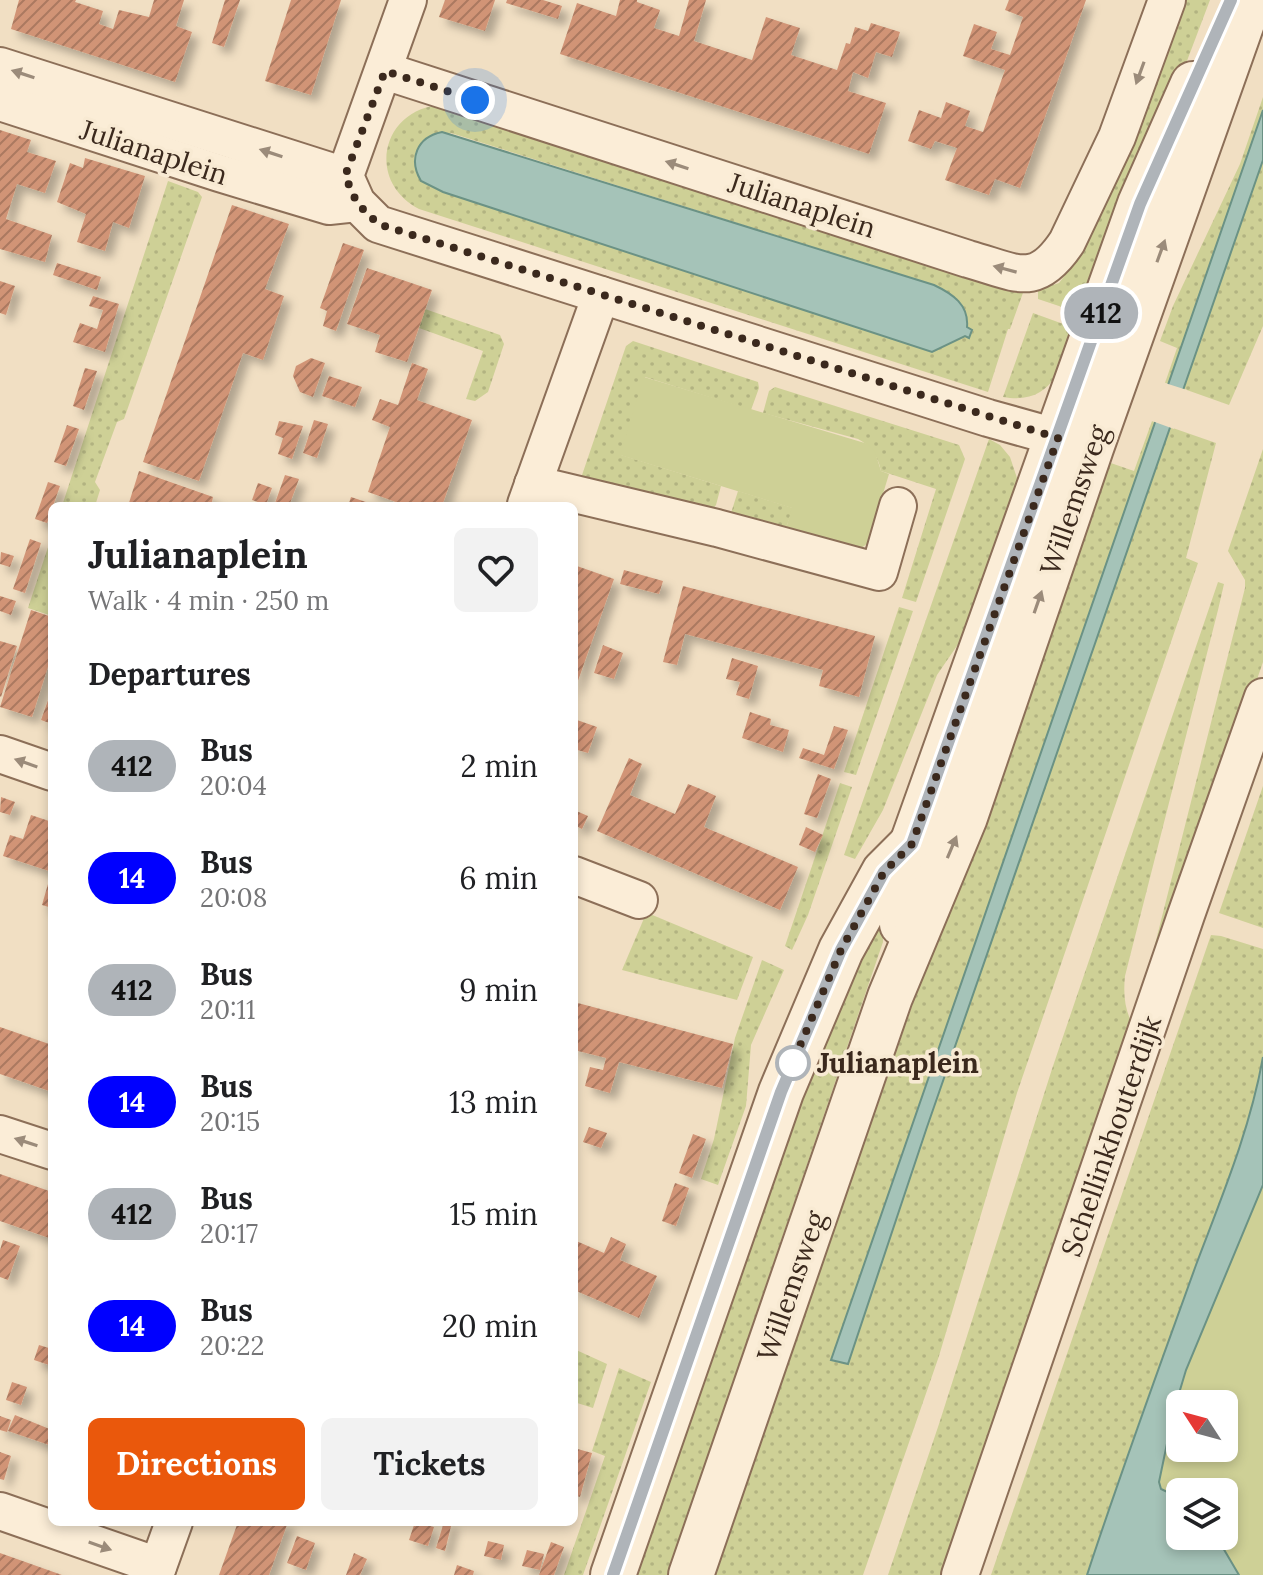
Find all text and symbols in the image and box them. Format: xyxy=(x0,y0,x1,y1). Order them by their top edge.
one-way arrow xyxy=(1133,62,1146,86)
one-way arrow xyxy=(11,67,35,79)
your location xyxy=(455,80,495,120)
street label: Julianaplein xyxy=(75,111,232,193)
one-way arrow xyxy=(259,146,283,158)
one-way arrow xyxy=(665,159,689,171)
street label: Julianaplein xyxy=(723,164,880,246)
one-way arrow xyxy=(1156,239,1168,263)
one-way arrow xyxy=(993,263,1018,275)
line badge: 412 xyxy=(1055,287,1147,339)
text: 412 xyxy=(1080,295,1122,331)
street label: Willemsweg xyxy=(1032,420,1117,580)
button: heart xyxy=(454,528,538,612)
text: Julianaplein xyxy=(88,530,308,578)
text: Walk · 4 min · 250 m xyxy=(88,584,329,617)
one-way arrow xyxy=(1033,590,1045,614)
text: Departures xyxy=(88,655,251,693)
text: Bus xyxy=(200,731,253,769)
text: 2 min xyxy=(461,747,538,785)
text: 412 xyxy=(111,748,153,784)
one-way arrow xyxy=(14,756,38,768)
text: 20:04 xyxy=(200,769,267,802)
one-way arrow xyxy=(946,835,959,859)
text: Bus xyxy=(200,843,253,881)
text: 6 min xyxy=(459,859,538,897)
text: 14 xyxy=(119,860,145,896)
text: 20:08 xyxy=(200,881,267,914)
text: Bus xyxy=(200,955,253,993)
text: 9 min xyxy=(459,971,538,1009)
text: 412 xyxy=(111,972,153,1008)
text: 20:11 xyxy=(200,993,256,1026)
street label: Schellinkhouterdijk xyxy=(1053,1011,1169,1261)
place label: Julianaplein xyxy=(817,1045,979,1081)
marker: Julianaplein xyxy=(776,1046,810,1080)
text: Bus xyxy=(200,1067,253,1105)
text: 13 min xyxy=(449,1083,538,1121)
text: 14 xyxy=(119,1084,145,1120)
text: 20:15 xyxy=(200,1105,260,1138)
one-way arrow xyxy=(14,1136,38,1148)
text: Bus xyxy=(200,1179,253,1217)
text: 15 min xyxy=(449,1195,538,1233)
text: 412 xyxy=(111,1196,153,1232)
street label: Willemsweg xyxy=(749,1206,834,1366)
text: 20:17 xyxy=(200,1217,258,1250)
text: Bus xyxy=(200,1291,253,1329)
text: 20 min xyxy=(442,1307,538,1345)
text: 14 xyxy=(119,1308,145,1344)
text: 20:22 xyxy=(200,1329,265,1362)
north arrow xyxy=(1166,1390,1238,1462)
map controls xyxy=(1166,1390,1238,1550)
button: Directions xyxy=(88,1418,305,1510)
button: Tickets xyxy=(321,1418,538,1510)
button: layers xyxy=(1166,1478,1238,1550)
one-way arrow xyxy=(88,1540,112,1552)

